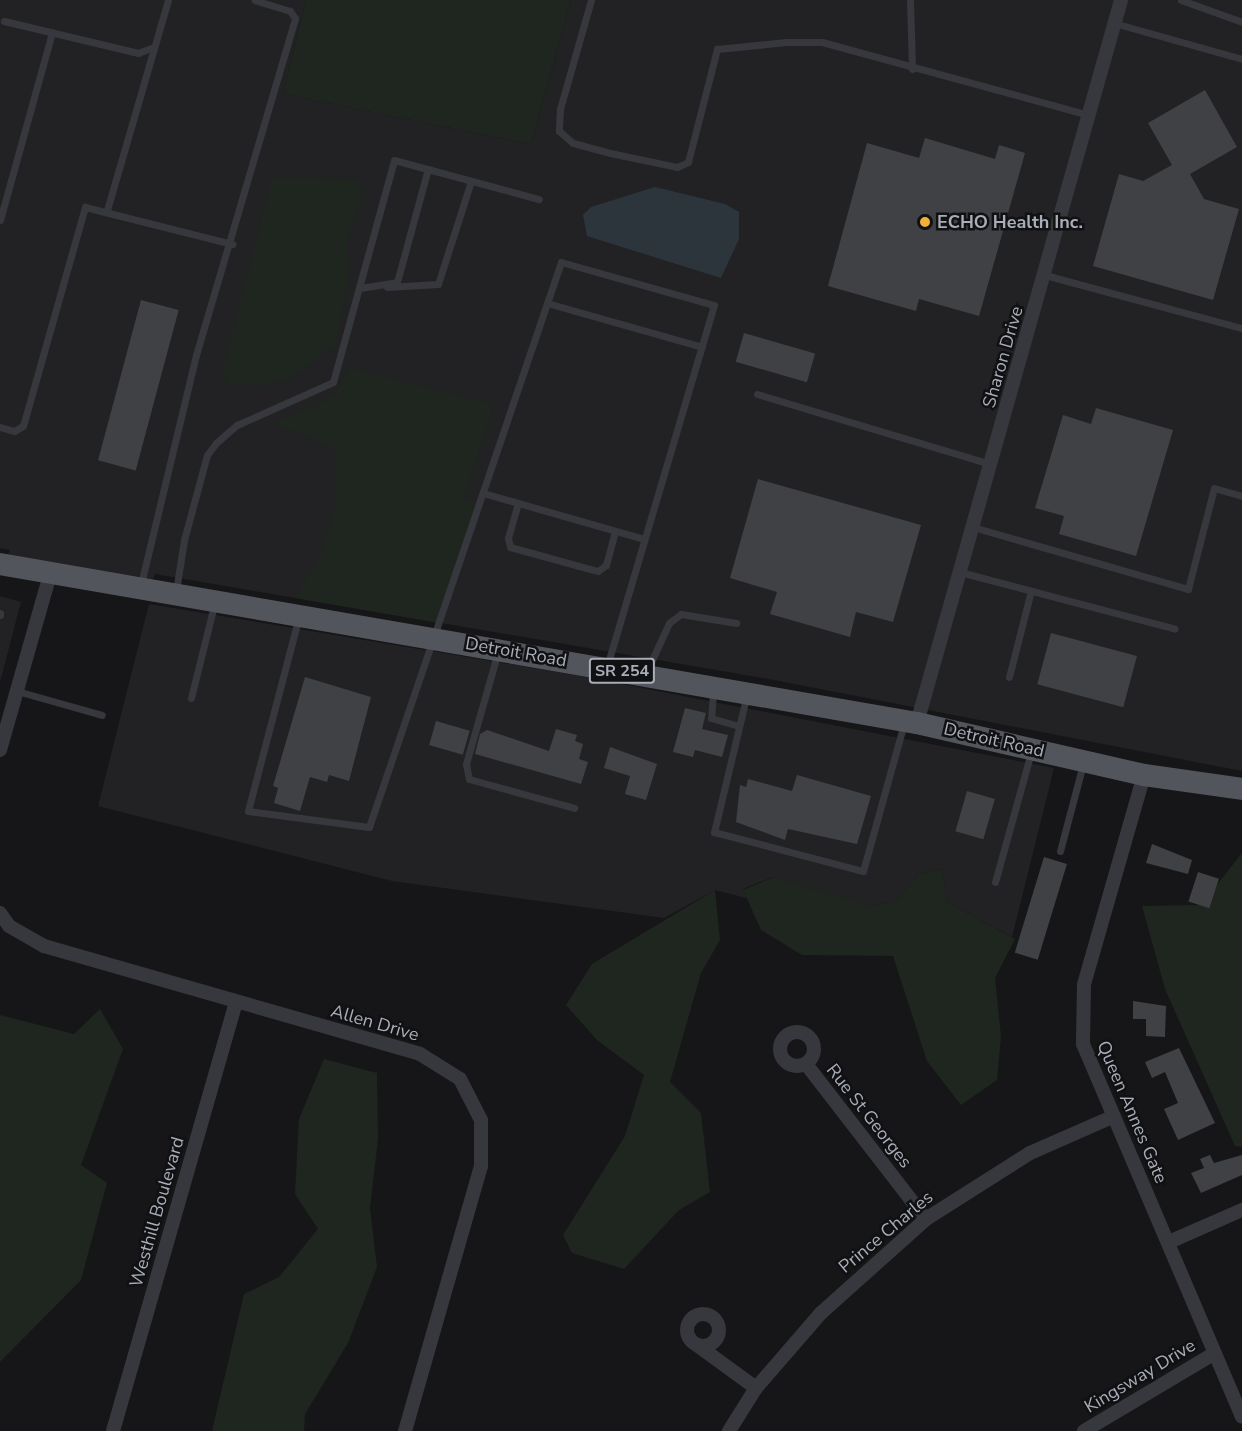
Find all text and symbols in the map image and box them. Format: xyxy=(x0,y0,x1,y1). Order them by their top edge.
place label: ECHO Health Inc. xyxy=(937,211,1083,233)
marker: ECHO Health Inc. xyxy=(918,215,932,229)
street label: Sharon Drive xyxy=(978,304,1028,410)
street label: Detroit Road xyxy=(464,632,568,672)
road number: SR 254 xyxy=(588,658,656,684)
street label: Detroit Road xyxy=(942,718,1046,762)
street label: Allen Drive xyxy=(328,1000,422,1046)
street label: Queen Annes Gate xyxy=(1092,1037,1172,1187)
street label: Rue St Georges xyxy=(822,1060,916,1172)
street label: Westhill Boulevard xyxy=(125,1134,189,1290)
street label: Prince Charles xyxy=(835,1186,937,1278)
street label: Kingsway Drive xyxy=(1081,1334,1199,1418)

